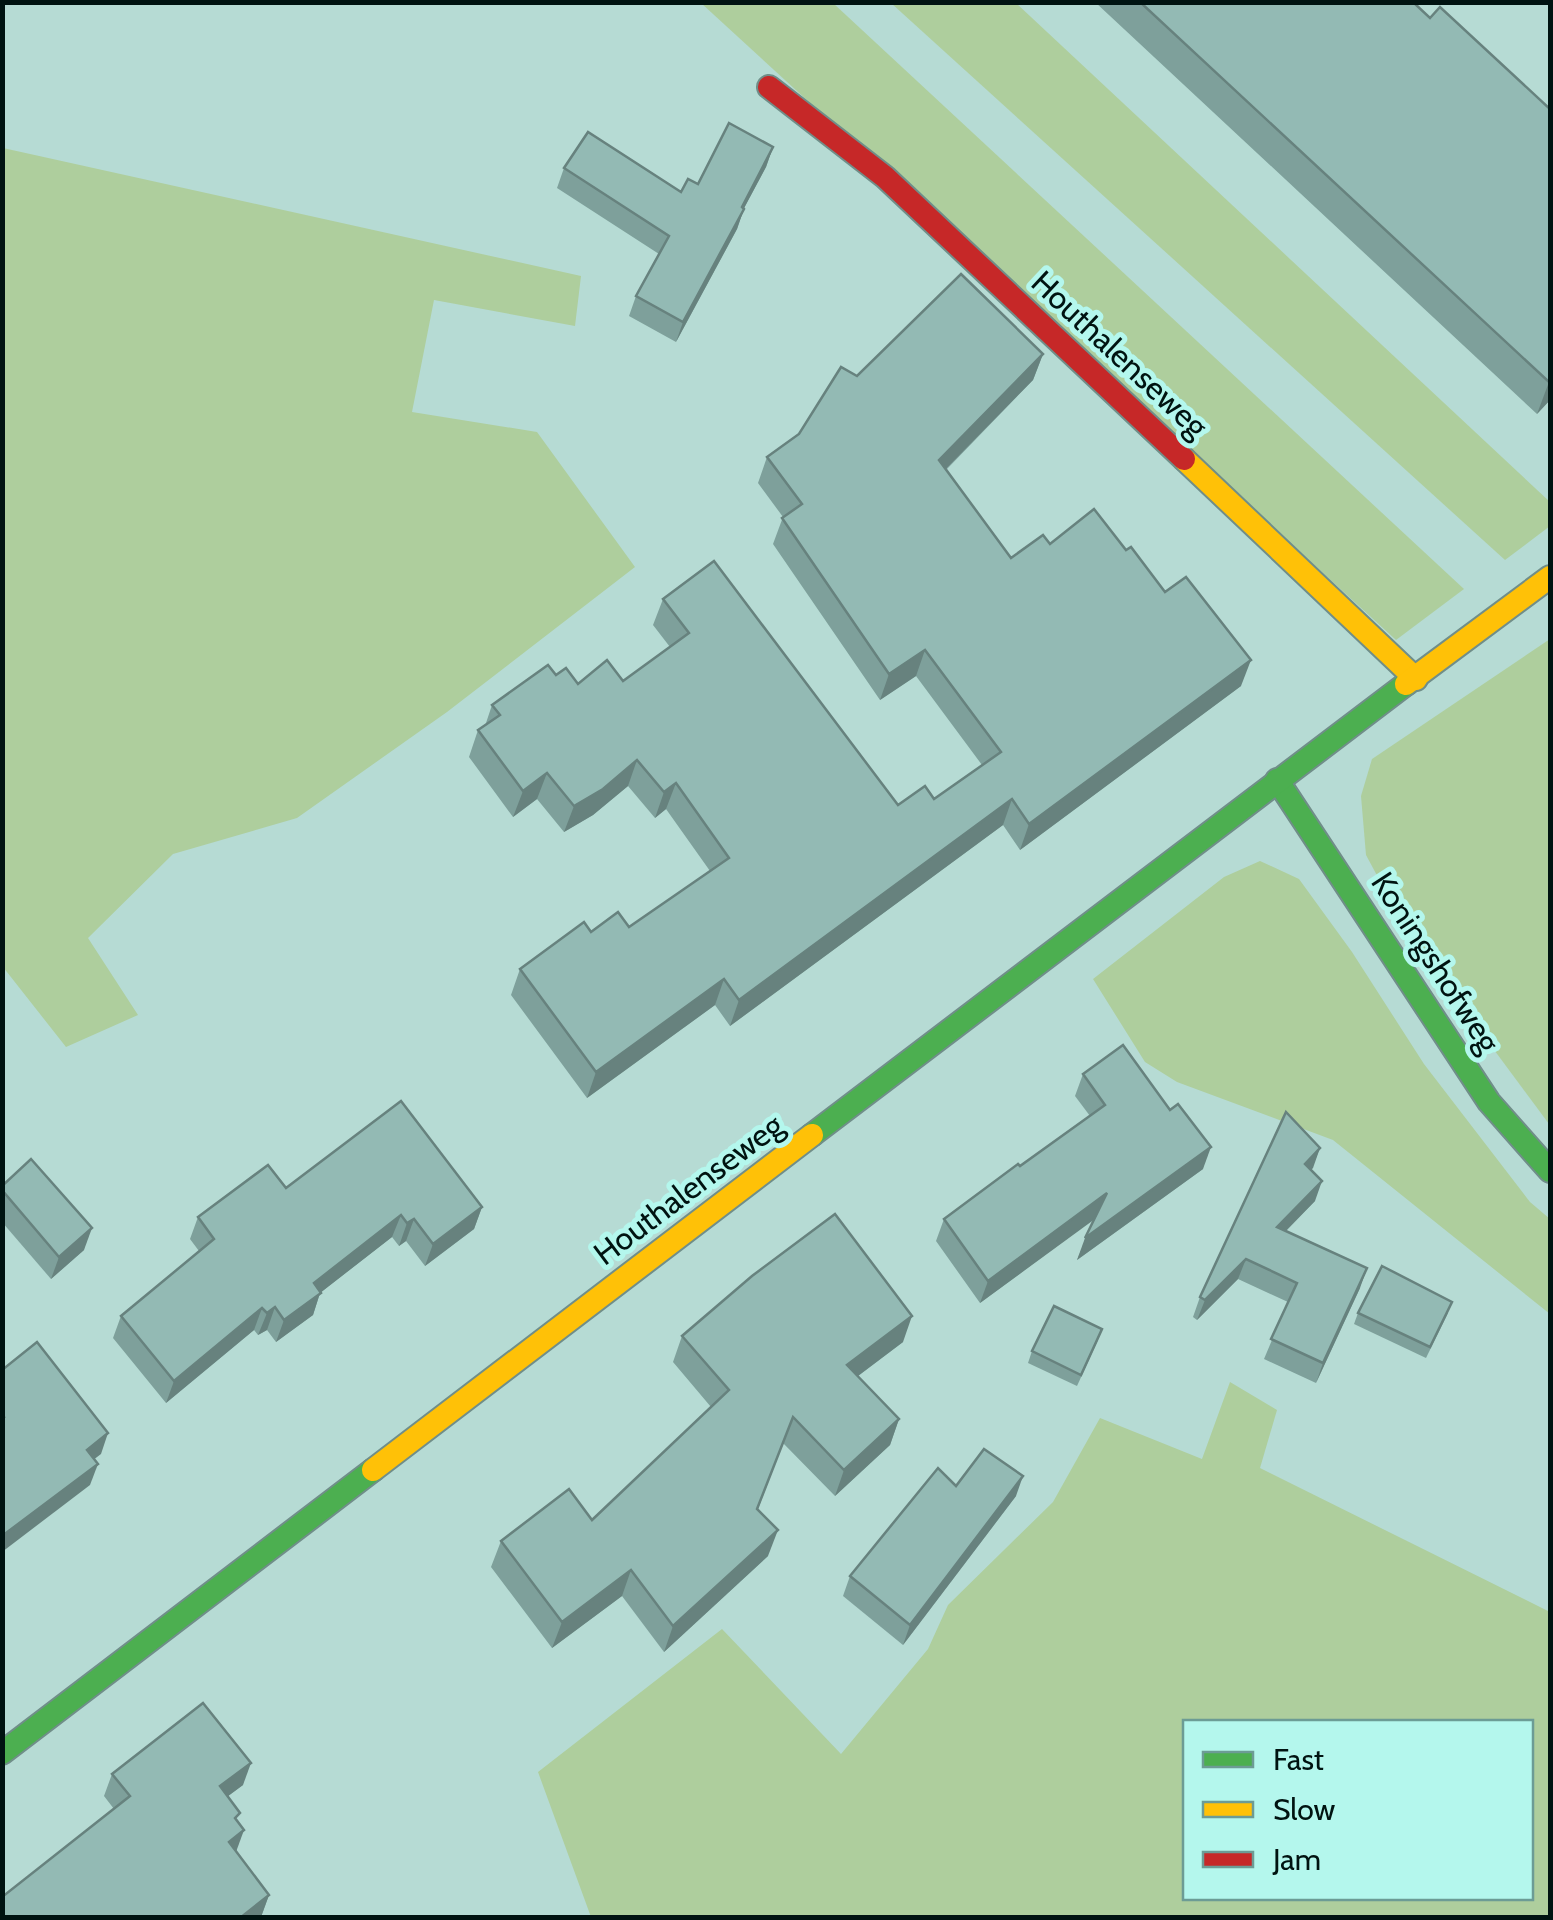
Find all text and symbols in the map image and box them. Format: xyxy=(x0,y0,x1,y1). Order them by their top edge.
street label: Houthalenseweg xyxy=(1024,262,1217,446)
street label: Koningshofweg xyxy=(1363,865,1509,1060)
street label: Houthalenseweg xyxy=(586,1105,791,1273)
legend xyxy=(1183,1720,1533,1900)
text: Fast xyxy=(1273,1741,1324,1778)
text: Slow xyxy=(1273,1791,1336,1828)
text: Jam xyxy=(1272,1841,1321,1878)

